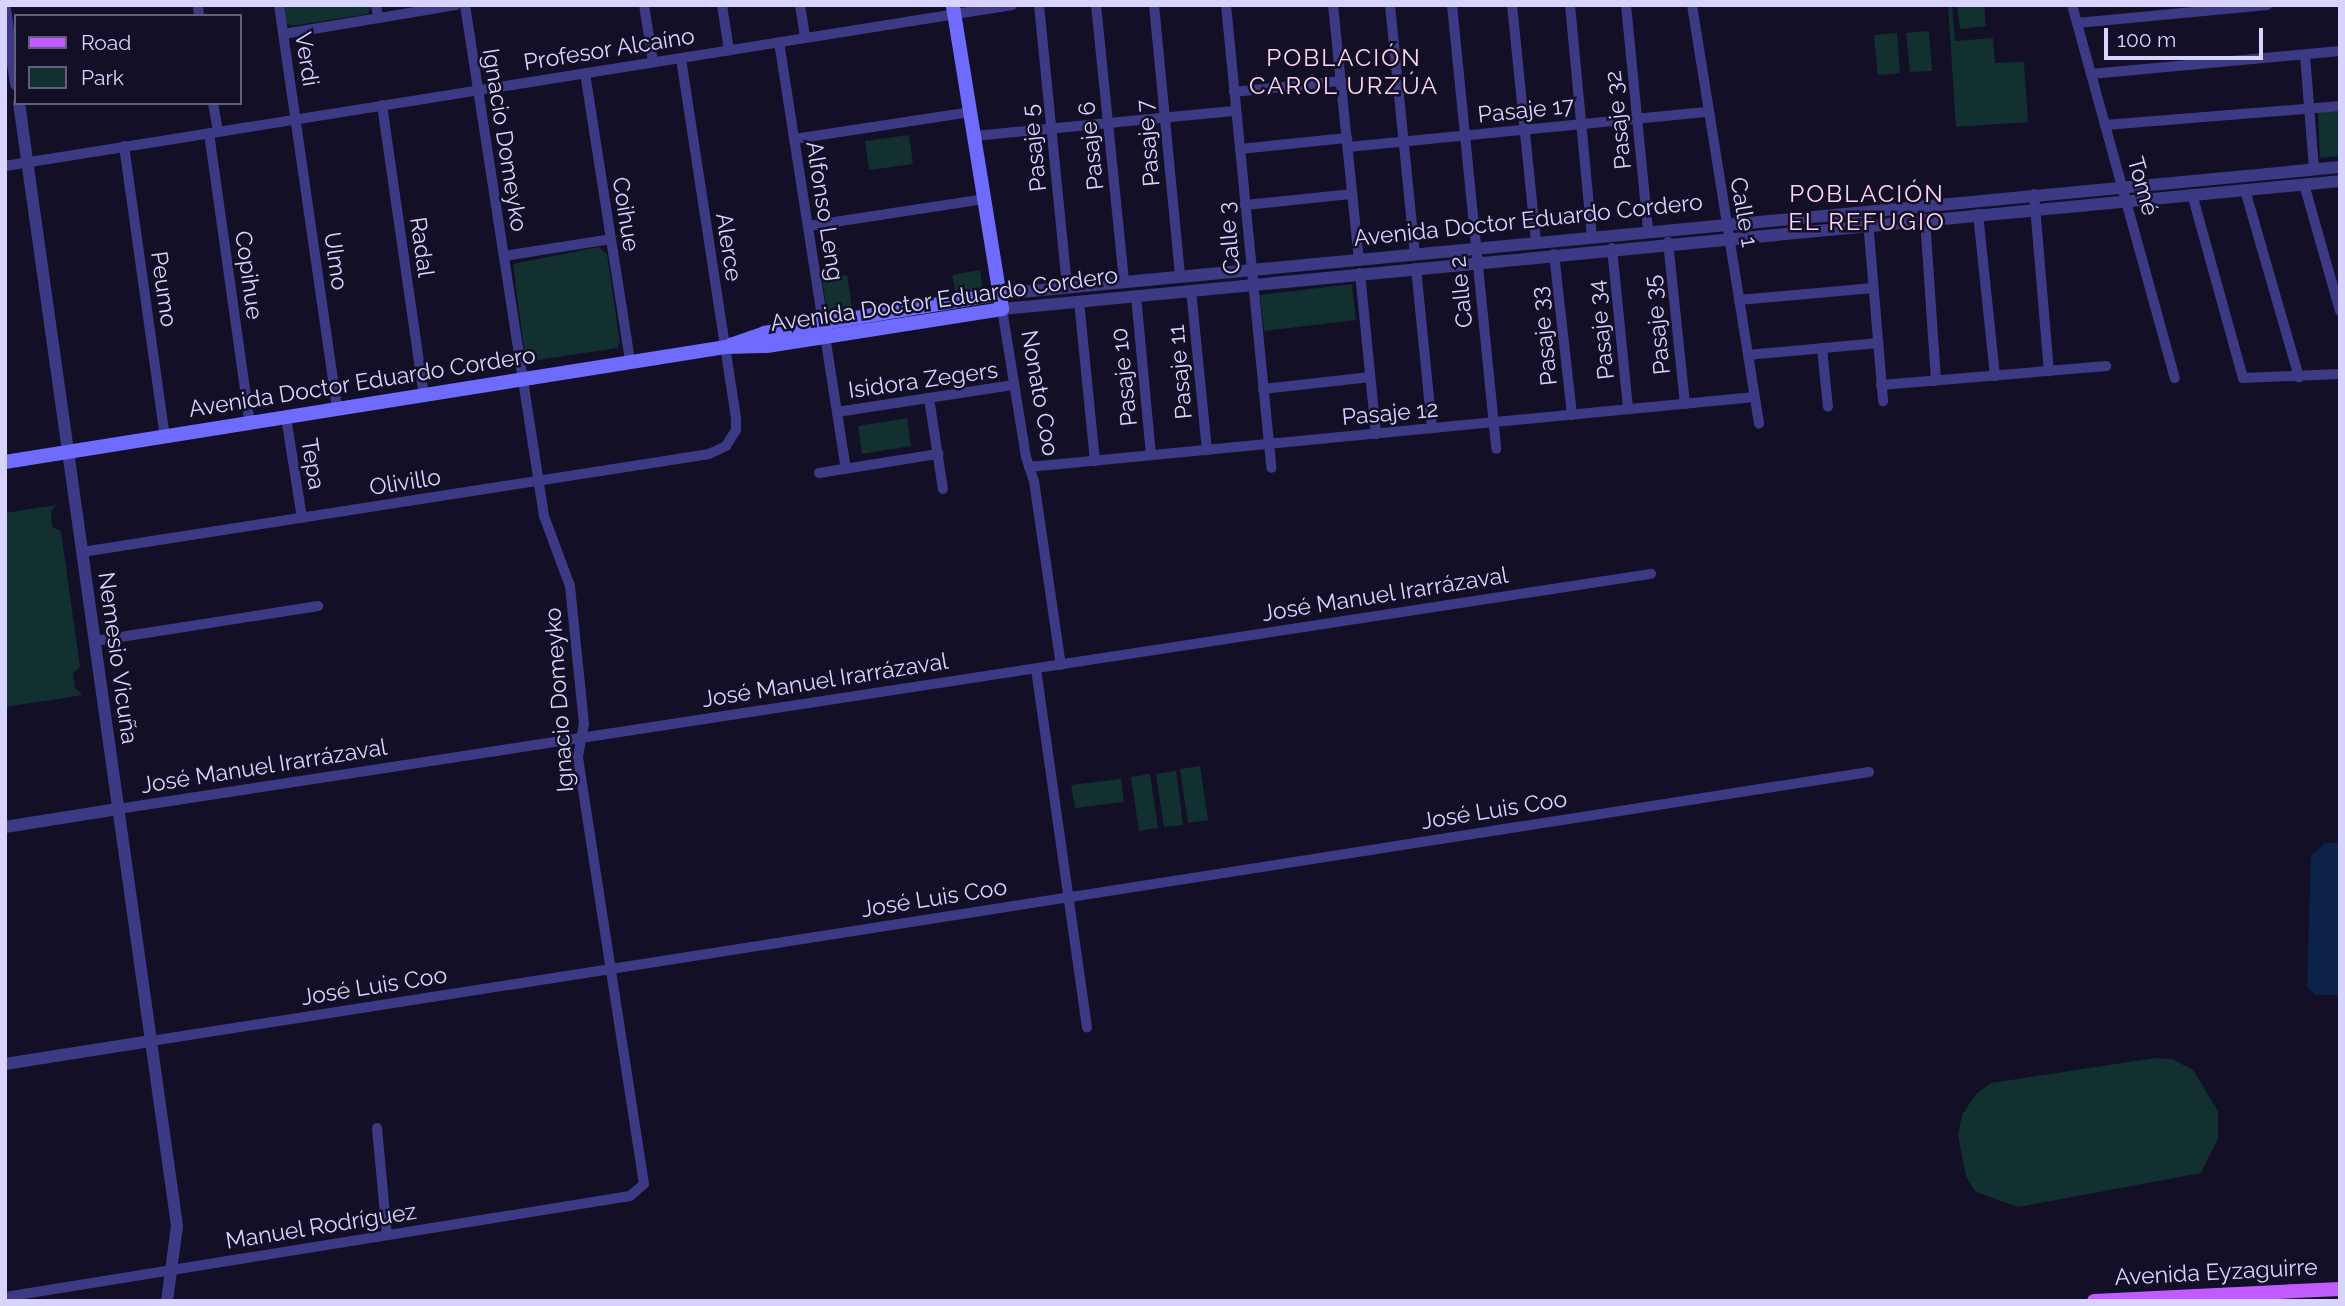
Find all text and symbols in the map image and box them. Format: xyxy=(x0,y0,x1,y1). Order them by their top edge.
legend xyxy=(14,14,242,105)
scale bar xyxy=(2107,14,2266,58)
street label: Profesor Alcaíno xyxy=(521,22,697,76)
text: 100 m xyxy=(2117,27,2176,52)
text: Road xyxy=(81,30,131,55)
street label: Verdi xyxy=(289,30,325,88)
district label: POBLACIÓN CAROL URZÚA xyxy=(1250,44,1438,100)
street label: Ignacio Domeyko xyxy=(477,46,533,234)
text: Park xyxy=(81,65,124,90)
street label: Pasaje 32 xyxy=(1599,69,1637,171)
street label: Pasaje 17 xyxy=(1476,91,1576,129)
street label: Pasaje 7 xyxy=(1130,98,1166,188)
street label: Pasaje 6 xyxy=(1073,100,1109,192)
street label: Pasaje 5 xyxy=(1016,103,1052,193)
street label: Alfonso Leng xyxy=(800,139,850,283)
street label: Tomé xyxy=(2121,153,2165,219)
street label: Coihue xyxy=(606,175,646,253)
street label: Calle 1 xyxy=(1724,175,1764,249)
district label: POBLACIÓN EL REFUGIO xyxy=(1789,180,1945,236)
street label: Avenida Doctor Eduardo Cordero xyxy=(1352,188,1704,252)
street label: Calle 3 xyxy=(1212,201,1246,275)
street label: Alerce xyxy=(710,211,748,283)
street label: Radal xyxy=(404,215,440,279)
street label: Copihue xyxy=(229,229,269,321)
street label: Ulmo xyxy=(318,230,354,292)
street label: Peumo xyxy=(145,249,183,329)
street label: Calle 2 xyxy=(1444,255,1478,329)
street label: Avenida Doctor Eduardo Cordero xyxy=(768,261,1120,337)
street label: Pasaje 35 xyxy=(1638,274,1676,376)
street label: Pasaje 34 xyxy=(1582,279,1620,381)
street label: Pasaje 33 xyxy=(1525,285,1563,387)
street label: Pasaje 11 xyxy=(1162,324,1198,420)
street label: Pasaje 10 xyxy=(1105,326,1143,428)
street label: Nonato Coo xyxy=(1015,328,1065,458)
street label: Avenida Doctor Eduardo Cordero xyxy=(186,341,538,423)
street label: Isidora Zegers xyxy=(846,356,1000,404)
street label: Pasaje 12 xyxy=(1341,395,1439,431)
street label: Tepa xyxy=(295,436,331,492)
street label: Olivillo xyxy=(367,463,443,501)
street label: José Manuel Irarrázaval xyxy=(1260,561,1510,627)
street label: Nemesio Vicuña xyxy=(92,570,144,746)
street label: Ignacio Domeyko xyxy=(539,607,579,793)
street label: José Manuel Irarrázaval xyxy=(700,647,950,713)
street label: José Manuel Irarrázaval xyxy=(139,733,389,799)
street label: José Luis Coo xyxy=(1419,785,1569,835)
street label: José Luis Coo xyxy=(859,873,1009,923)
street label: José Luis Coo xyxy=(299,961,449,1011)
street label: Manuel Rodríguez xyxy=(223,1197,419,1255)
street label: Avenida Eyzaguirre xyxy=(2114,1253,2318,1291)

